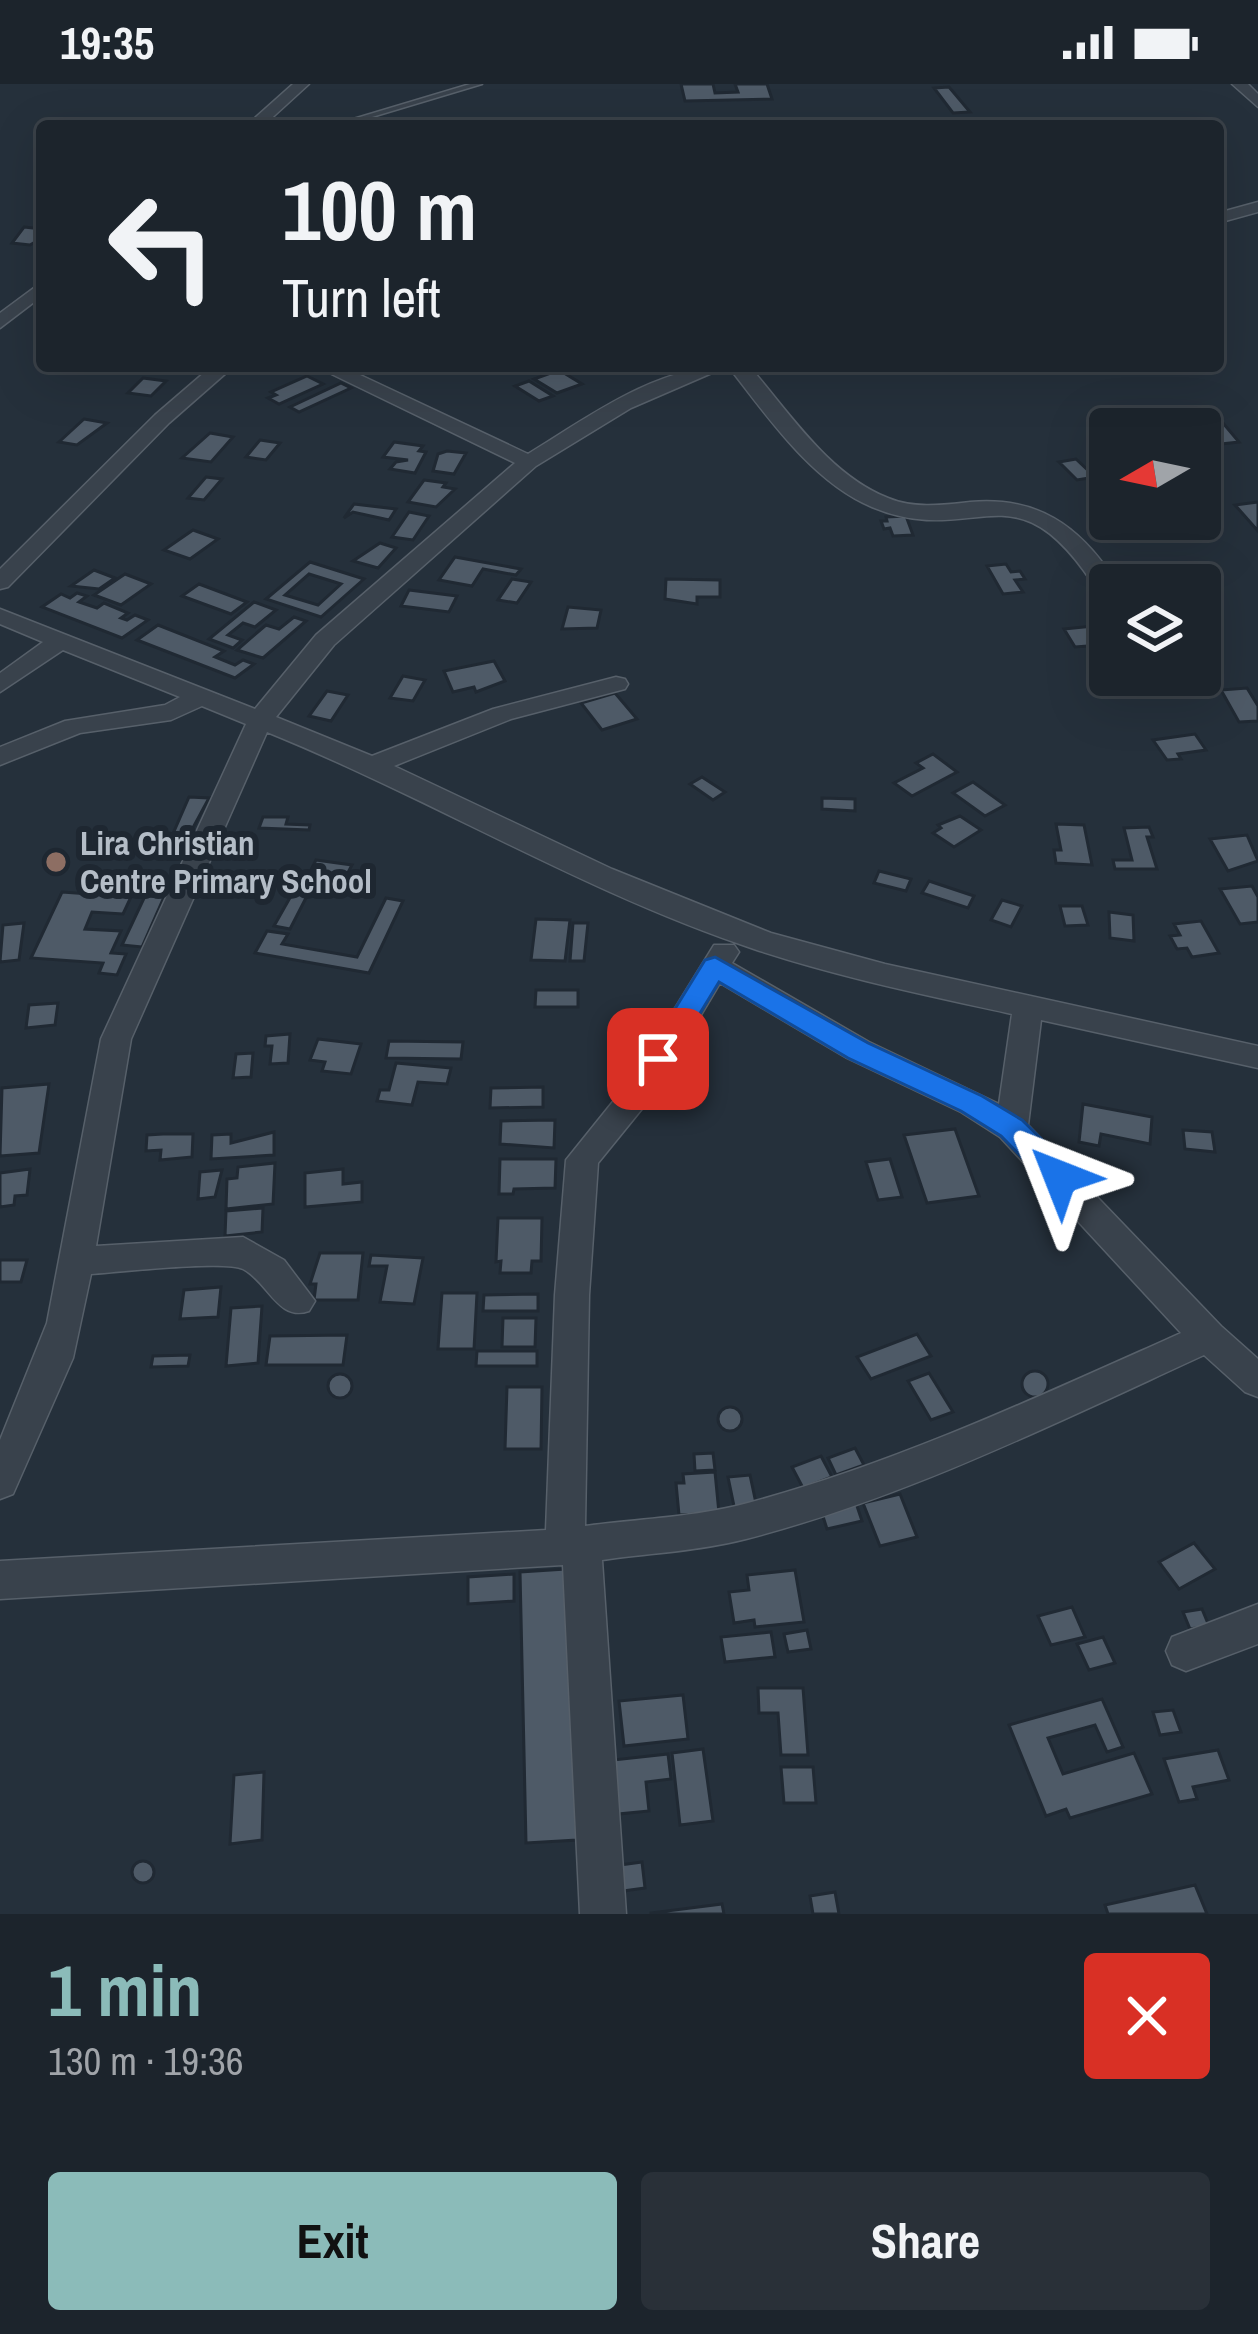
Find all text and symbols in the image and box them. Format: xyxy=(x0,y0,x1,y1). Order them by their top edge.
text: 19:35 xyxy=(60,12,154,73)
text: 100 m xyxy=(282,153,477,266)
icon: left xyxy=(84,168,240,324)
text: Turn left xyxy=(282,261,441,334)
north arrow xyxy=(1089,408,1221,540)
map controls xyxy=(1089,408,1221,696)
button: layers xyxy=(1089,564,1221,696)
place label: Lira Christian Centre Primary School xyxy=(80,821,372,903)
marker: Lira Christian Centre Primary School xyxy=(43,849,69,875)
pin xyxy=(607,1008,709,1110)
icon: arrive xyxy=(625,1026,691,1092)
position arrow xyxy=(997,1114,1123,1240)
text: 1 min xyxy=(48,1941,202,2038)
button: close xyxy=(1084,1953,1210,2079)
text: 130 m · 19:36 xyxy=(48,2035,244,2087)
button: Exit xyxy=(48,2172,617,2310)
button: Share xyxy=(641,2172,1210,2310)

